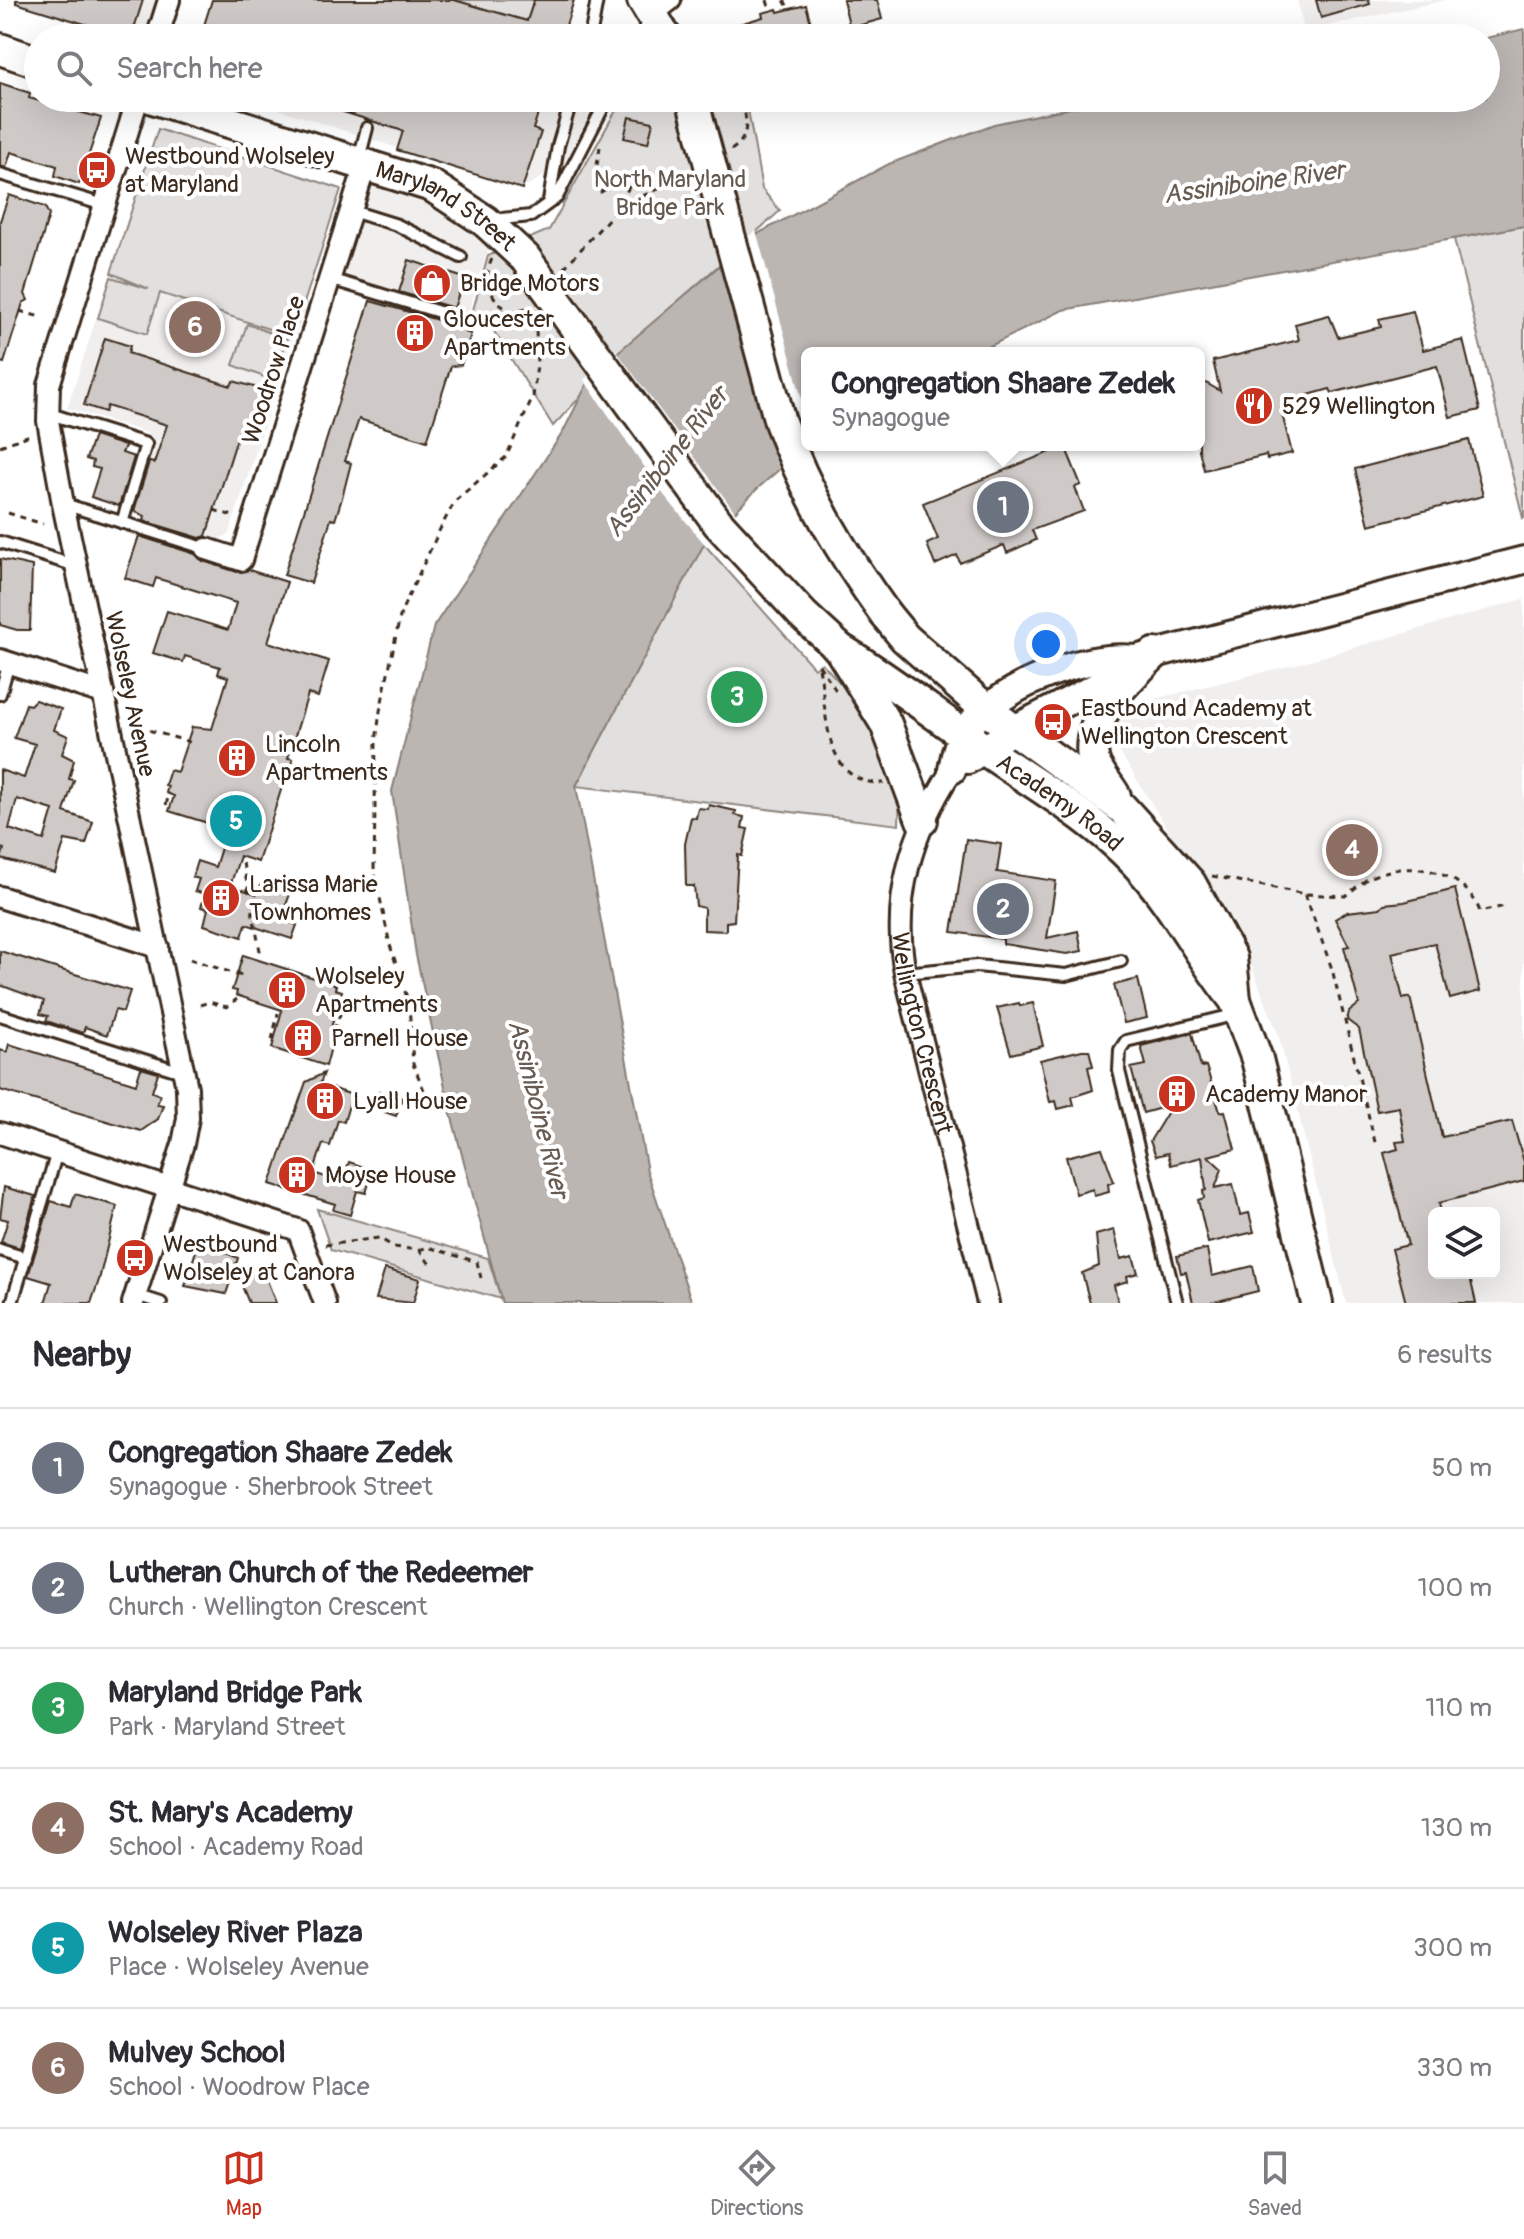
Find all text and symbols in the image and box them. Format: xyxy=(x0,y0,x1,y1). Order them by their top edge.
search box xyxy=(24,24,1500,112)
icon: search xyxy=(52,46,96,90)
text: Search here xyxy=(116,50,263,87)
place label: Westbound Wolseley at Maryland xyxy=(125,142,334,199)
bus stop icon: Westbound Wolseley at Maryland xyxy=(76,149,118,191)
water label: Assiniboine River xyxy=(1161,154,1350,212)
street label: Maryland Street xyxy=(372,155,523,257)
park label: North Maryland Bridge Park xyxy=(594,165,746,222)
shop icon: Bridge Motors xyxy=(411,262,453,304)
place label: Bridge Motors xyxy=(460,269,599,298)
street label: Woodrow Place xyxy=(236,292,312,448)
pin: 6 xyxy=(169,297,221,357)
place label: Gloucester Apartments xyxy=(443,305,566,362)
building icon: Gloucester Apartments xyxy=(394,312,436,354)
popup xyxy=(801,347,1205,451)
text: Congregation Shaare Zedek xyxy=(831,365,1175,402)
water label: Assiniboine River xyxy=(598,377,738,544)
restaurant icon: 529 Wellington xyxy=(1233,385,1275,427)
place label: 529 Wellington xyxy=(1282,392,1435,421)
text: Synagogue xyxy=(831,402,950,434)
pin: 1 xyxy=(977,477,1029,537)
street label: Wolseley Avenue xyxy=(98,609,162,780)
your location xyxy=(1026,624,1066,664)
pin: 3 xyxy=(711,667,763,727)
place label: Eastbound Academy at Wellington Crescent xyxy=(1081,694,1312,751)
bus stop icon: Eastbound Academy at Wellington Crescent xyxy=(1032,701,1074,743)
place label: Lincoln Apartments xyxy=(265,730,388,787)
building icon: Lincoln Apartments xyxy=(216,737,258,779)
street label: Academy Road xyxy=(991,747,1129,857)
pin: 5 xyxy=(210,791,262,851)
pin: 4 xyxy=(1326,820,1378,880)
place label: Larissa Marie Townhomes xyxy=(249,870,378,927)
building icon: Larissa Marie Townhomes xyxy=(200,877,242,919)
pin: 2 xyxy=(977,879,1029,939)
street label: Wellington Crescent xyxy=(886,931,960,1137)
place label: Wolseley Apartments xyxy=(315,962,438,1019)
building icon: Wolseley Apartments xyxy=(266,969,308,1011)
building icon: Parnell House xyxy=(282,1017,324,1059)
water label: Assiniboine River xyxy=(500,1017,576,1205)
place label: Parnell House xyxy=(331,1024,468,1053)
building icon: Academy Manor xyxy=(1156,1073,1198,1115)
building icon: Lyall House xyxy=(304,1080,346,1122)
place label: Academy Manor xyxy=(1205,1080,1368,1109)
place label: Lyall House xyxy=(353,1087,467,1116)
building icon: Moyse House xyxy=(276,1154,318,1196)
place label: Moyse House xyxy=(325,1161,456,1190)
map controls xyxy=(1428,1207,1500,1279)
button: layers xyxy=(1428,1207,1500,1279)
place label: Westbound Wolseley at Canora xyxy=(163,1230,355,1287)
bus stop icon: Westbound Wolseley at Canora xyxy=(114,1237,156,1279)
text: Nearby xyxy=(32,1334,131,1377)
text: 6 results xyxy=(1397,1339,1492,1371)
text: Congregation Shaare Zedek xyxy=(108,1434,453,1471)
text: 1 xyxy=(53,1452,63,1484)
text: 50 m xyxy=(1431,1452,1492,1484)
text: Synagogue · Sherbrook Street xyxy=(108,1471,433,1503)
text: Lutheran Church of the Redeemer xyxy=(108,1554,533,1591)
text: 2 xyxy=(51,1572,65,1604)
text: 100 m xyxy=(1418,1572,1492,1604)
text: Church · Wellington Crescent xyxy=(108,1591,427,1623)
text: Maryland Bridge Park xyxy=(108,1674,362,1711)
text: 3 xyxy=(51,1692,65,1724)
text: 110 m xyxy=(1425,1692,1492,1724)
text: Park · Maryland Street xyxy=(108,1711,346,1743)
text: St. Mary's Academy xyxy=(108,1794,353,1831)
text: 4 xyxy=(50,1812,66,1844)
text: 130 m xyxy=(1421,1812,1492,1844)
text: School · Academy Road xyxy=(108,1831,364,1863)
text: Wolseley River Plaza xyxy=(108,1914,363,1951)
text: 5 xyxy=(51,1932,65,1964)
text: 300 m xyxy=(1413,1932,1492,1964)
text: Place · Wolseley Avenue xyxy=(108,1951,369,1983)
text: Mulvey School xyxy=(108,2034,286,2071)
text: 6 xyxy=(50,2052,66,2084)
text: 330 m xyxy=(1416,2052,1492,2084)
text: School · Woodrow Place xyxy=(108,2071,370,2103)
tab: Map xyxy=(222,2146,266,2222)
tab: Directions xyxy=(710,2146,803,2222)
tab: Saved xyxy=(1247,2146,1302,2222)

